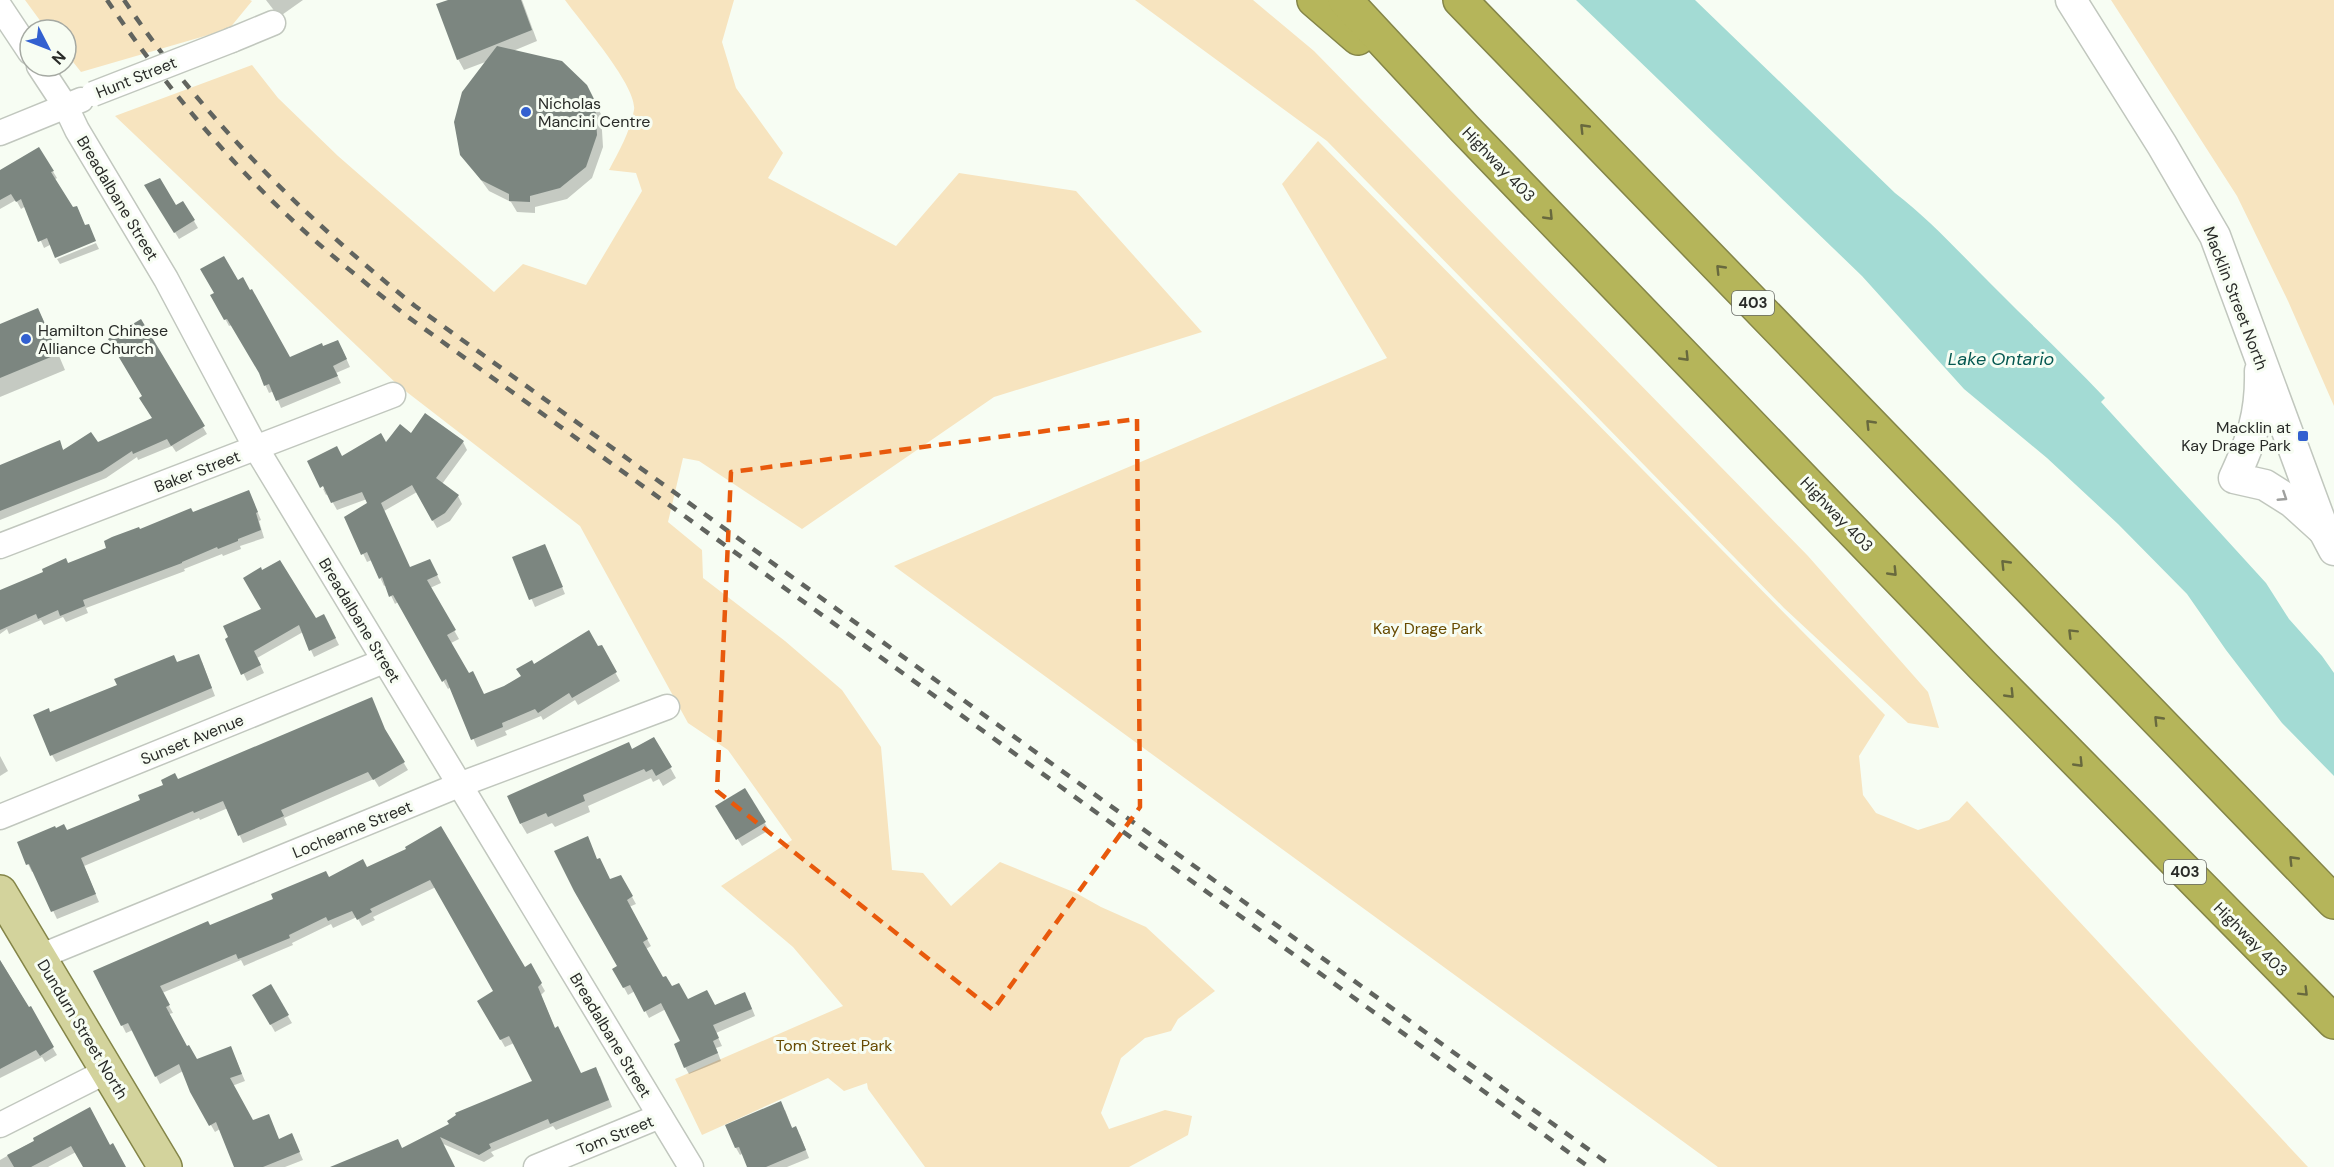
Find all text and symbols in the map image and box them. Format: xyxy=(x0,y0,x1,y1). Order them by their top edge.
north arrow xyxy=(18,18,78,78)
text: N xyxy=(47,46,70,69)
street label: Hunt Street xyxy=(93,52,180,103)
place label: Nicholas Mancini Centre xyxy=(538,93,650,132)
marker: Nicholas Mancini Centre xyxy=(519,105,533,119)
street label: Highway 403 xyxy=(1458,122,1540,206)
one-way arrow xyxy=(1580,125,1591,135)
street label: Breadalbane Street xyxy=(72,132,163,265)
one-way arrow xyxy=(1542,210,1553,220)
street label: Macklin Street North xyxy=(2199,224,2273,373)
one-way arrow xyxy=(1716,265,1727,276)
road number: 403 xyxy=(1732,291,1774,315)
place label: Hamilton Chinese Alliance Church xyxy=(38,320,168,359)
marker: Hamilton Chinese Alliance Church xyxy=(19,332,33,346)
water label: Lake Ontario xyxy=(1948,347,2054,371)
one-way arrow xyxy=(1677,349,1688,360)
place label: Macklin at Kay Drage Park xyxy=(2181,417,2291,456)
one-way arrow xyxy=(1866,420,1877,430)
marker: Macklin at Kay Drage Park xyxy=(2296,429,2310,443)
street label: Baker Street xyxy=(151,445,243,497)
street label: Highway 403 xyxy=(1796,472,1878,556)
one-way arrow xyxy=(2276,490,2287,501)
street label: Breadalbane Street xyxy=(314,554,405,687)
one-way arrow xyxy=(2002,561,2013,572)
one-way arrow xyxy=(1886,566,1897,576)
park label: Kay Drage Park xyxy=(1373,618,1483,639)
one-way arrow xyxy=(2069,629,2080,640)
one-way arrow xyxy=(2003,686,2014,697)
street label: Sunset Avenue xyxy=(138,709,247,770)
one-way arrow xyxy=(2154,717,2165,728)
one-way arrow xyxy=(2071,756,2082,767)
street label: Lochearne Street xyxy=(289,796,415,863)
one-way arrow xyxy=(2290,857,2301,868)
road number: 403 xyxy=(2164,860,2206,884)
street label: Highway 403 xyxy=(2209,898,2292,981)
street label: Dundurn Street North xyxy=(33,956,133,1103)
street label: Breadalbane Street xyxy=(565,969,656,1102)
one-way arrow xyxy=(2296,985,2307,996)
park label: Tom Street Park xyxy=(776,1035,892,1056)
street label: Tom Street xyxy=(574,1111,657,1160)

